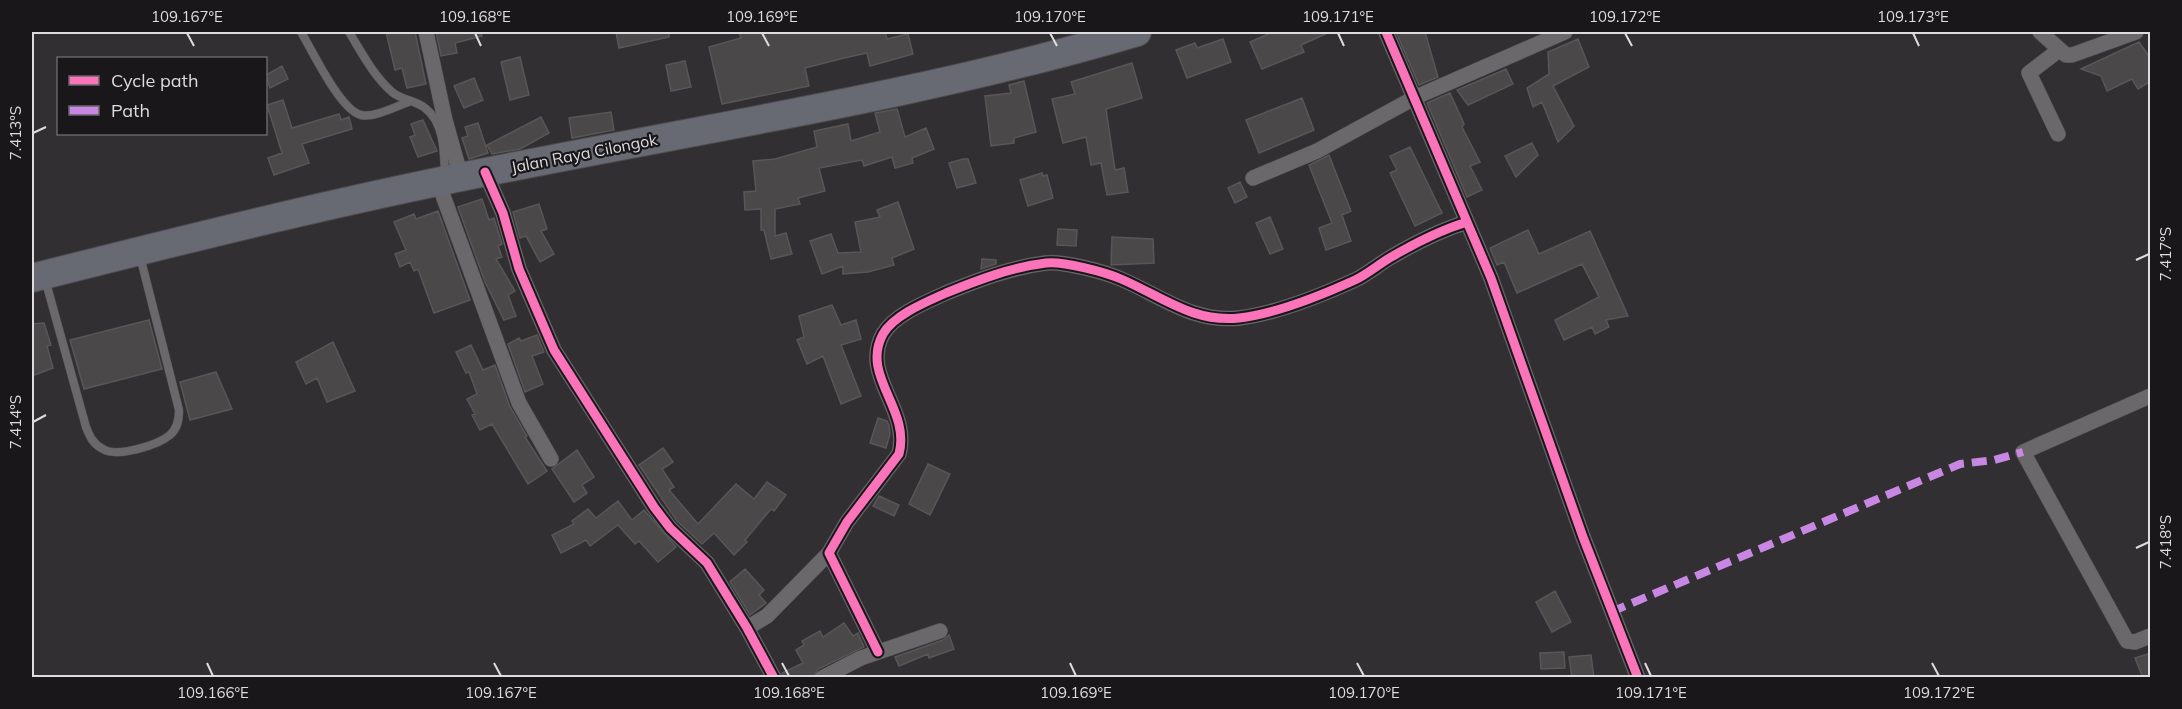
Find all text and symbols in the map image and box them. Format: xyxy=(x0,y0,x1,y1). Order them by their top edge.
text: 109.167°E xyxy=(151,7,223,26)
text: 109.168°E xyxy=(439,7,511,26)
text: 109.169°E xyxy=(726,7,798,26)
text: 109.170°E xyxy=(1014,7,1086,26)
text: 109.171°E xyxy=(1302,7,1374,26)
text: 109.172°E xyxy=(1589,7,1661,26)
text: 109.173°E xyxy=(1877,7,1949,26)
legend xyxy=(57,57,267,135)
text: Cycle path xyxy=(111,69,198,92)
text: Path xyxy=(111,99,150,122)
text: 7.413°S xyxy=(6,106,25,160)
street label: Jalan Raya Cilongok xyxy=(509,129,660,177)
text: 7.417°S xyxy=(2156,227,2175,281)
text: 7.414°S xyxy=(6,395,25,449)
text: 7.418°S xyxy=(2156,515,2175,569)
text: 109.166°E xyxy=(177,683,249,702)
text: 109.167°E xyxy=(465,683,537,702)
text: 109.168°E xyxy=(753,683,825,702)
text: 109.169°E xyxy=(1040,683,1112,702)
text: 109.170°E xyxy=(1328,683,1400,702)
text: 109.171°E xyxy=(1615,683,1687,702)
text: 109.172°E xyxy=(1903,683,1975,702)

